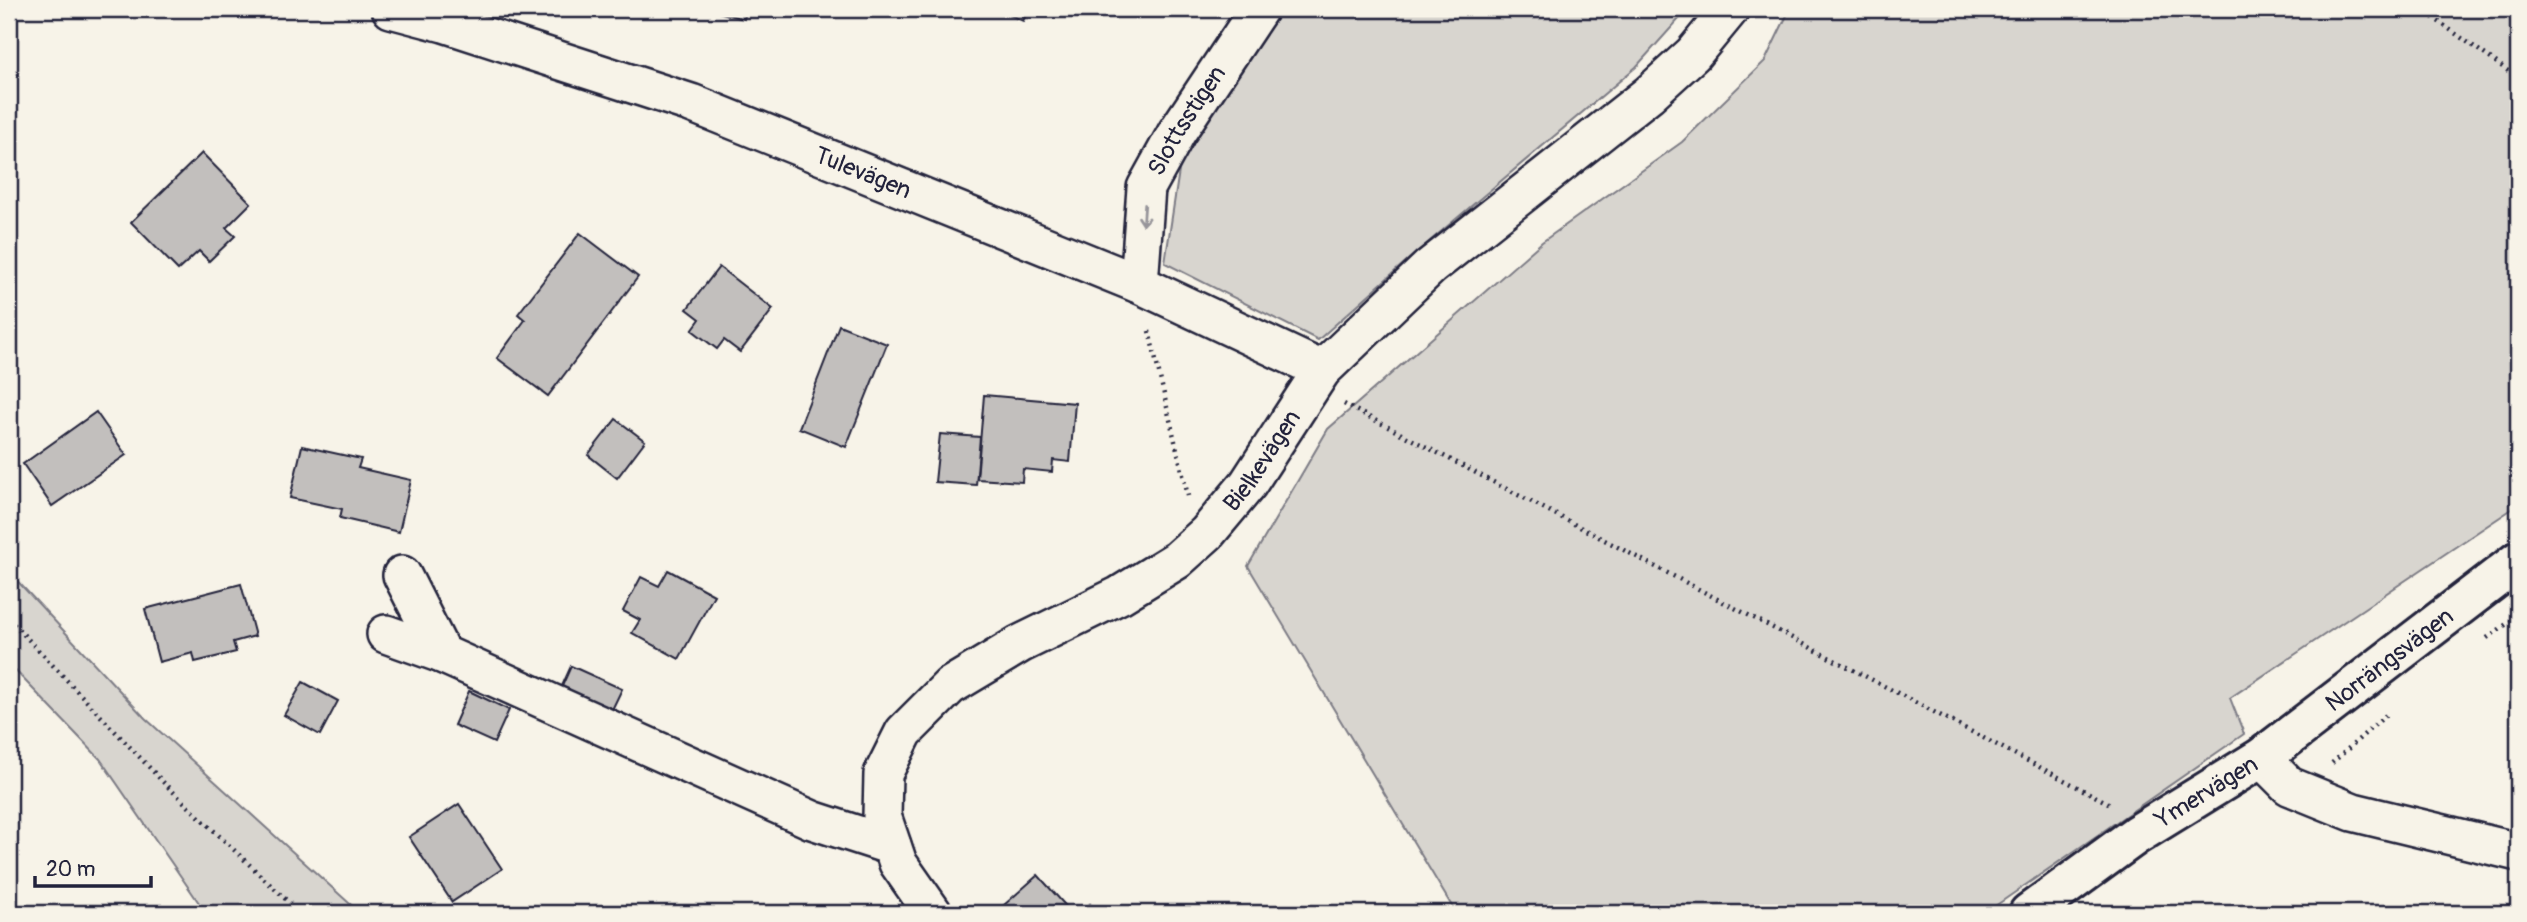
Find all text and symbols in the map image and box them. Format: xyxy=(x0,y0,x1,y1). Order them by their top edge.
street label: Slottsstigen xyxy=(1141,60,1232,181)
street label: Tulevägen xyxy=(811,140,916,205)
one-way arrow xyxy=(1137,203,1150,226)
street label: Bielkevägen xyxy=(1217,404,1307,517)
street label: Norrängsvägen xyxy=(2320,601,2459,718)
street label: Ymervägen xyxy=(2149,749,2263,835)
scale bar xyxy=(35,845,150,889)
text: 20 m xyxy=(46,856,95,883)

